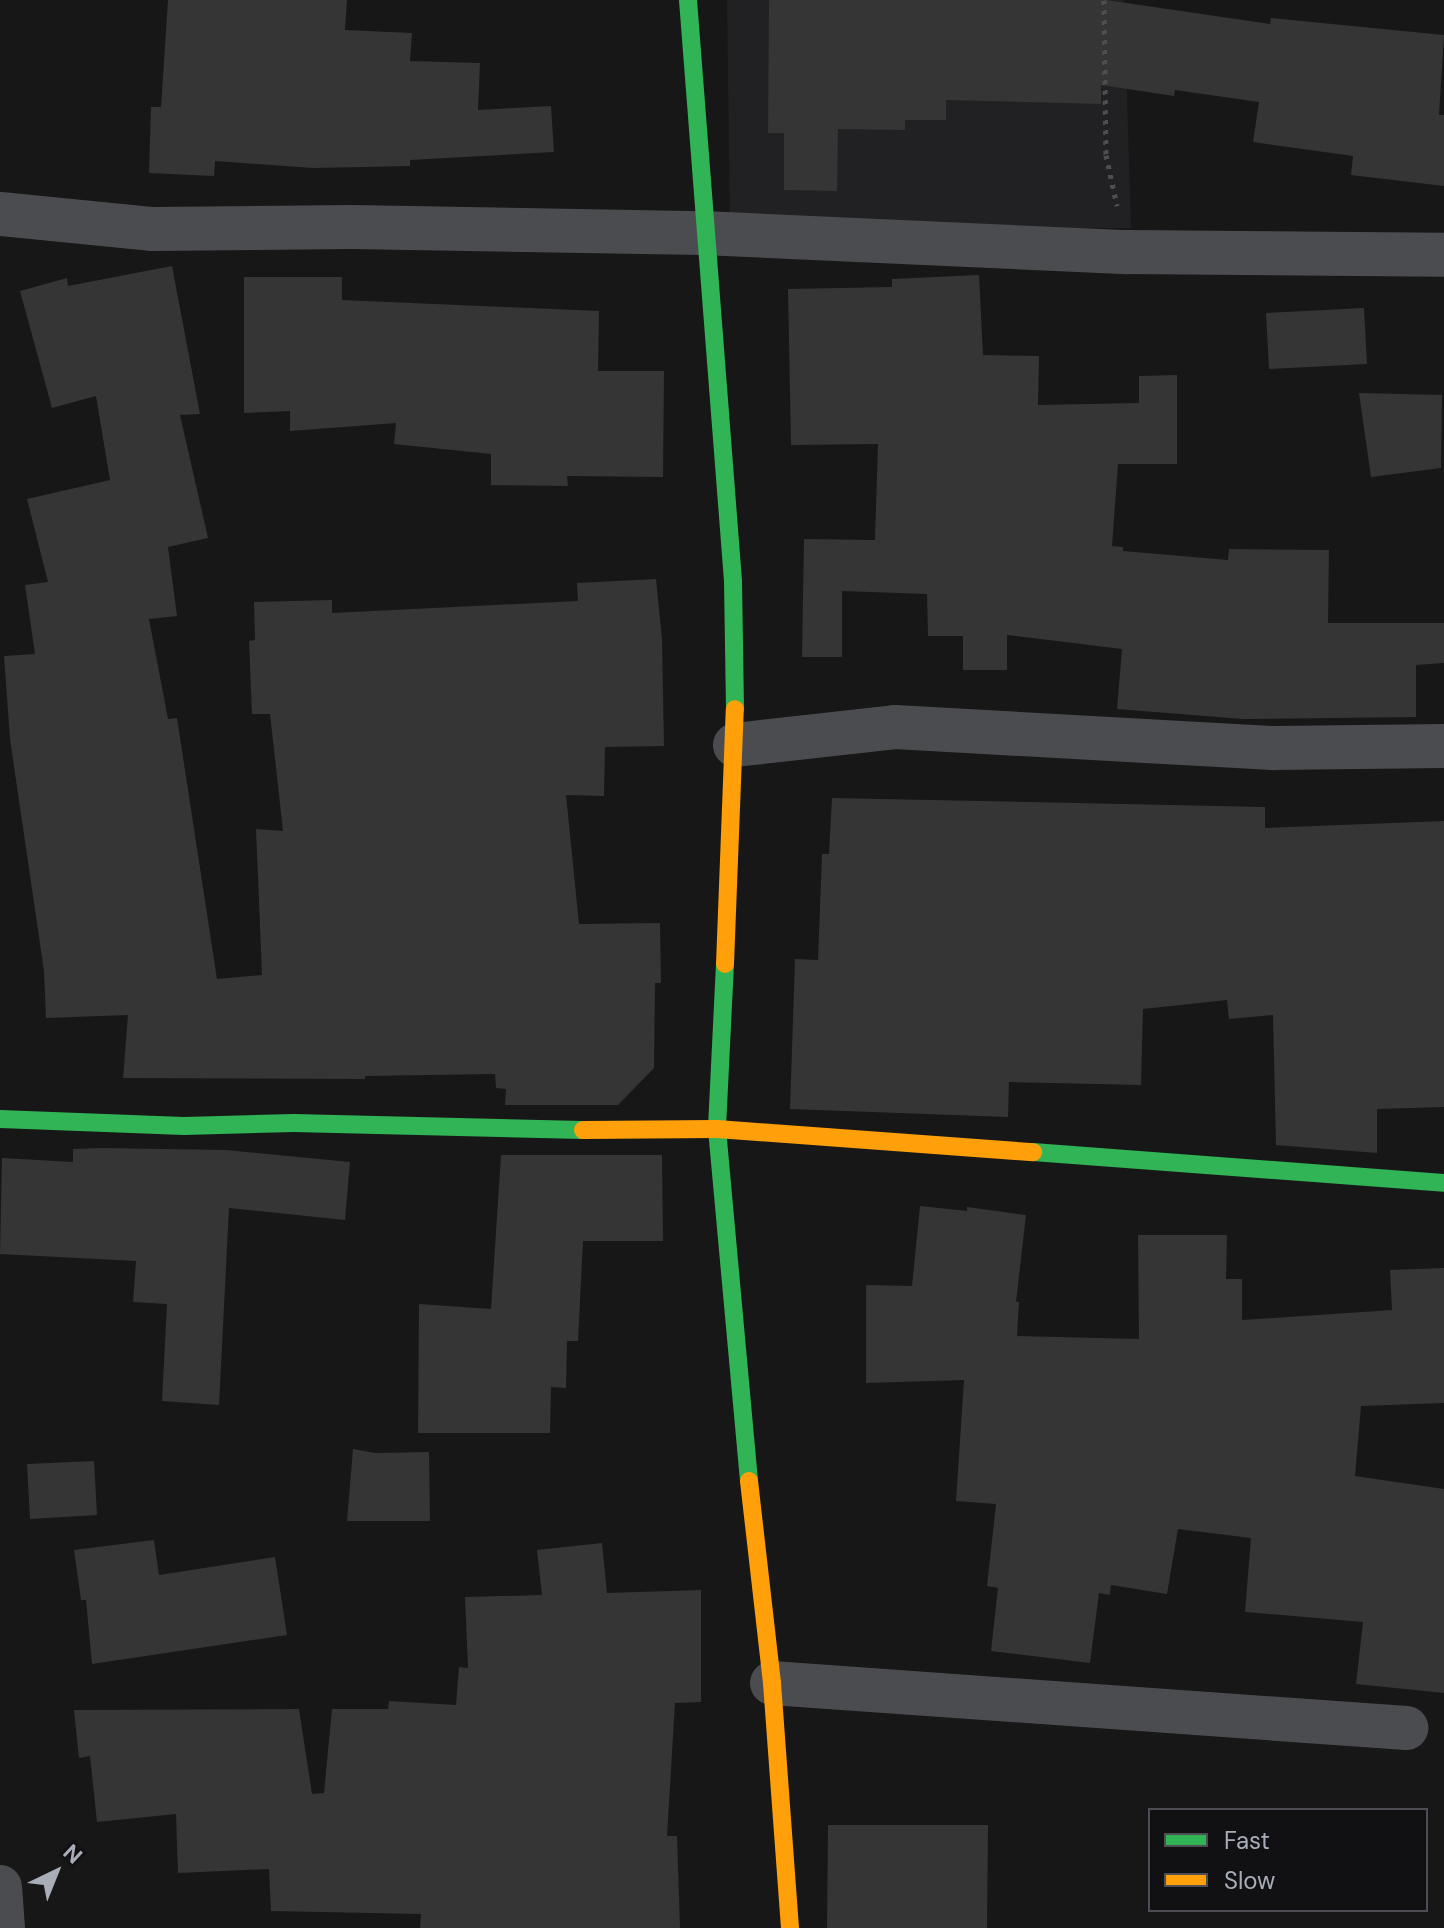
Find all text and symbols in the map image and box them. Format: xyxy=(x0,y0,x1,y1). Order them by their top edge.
legend xyxy=(1148,1808,1428,1912)
text: Fast xyxy=(1224,1825,1270,1856)
north arrow xyxy=(16,1832,96,1912)
text: N xyxy=(57,1838,88,1870)
text: Slow xyxy=(1224,1865,1275,1896)

